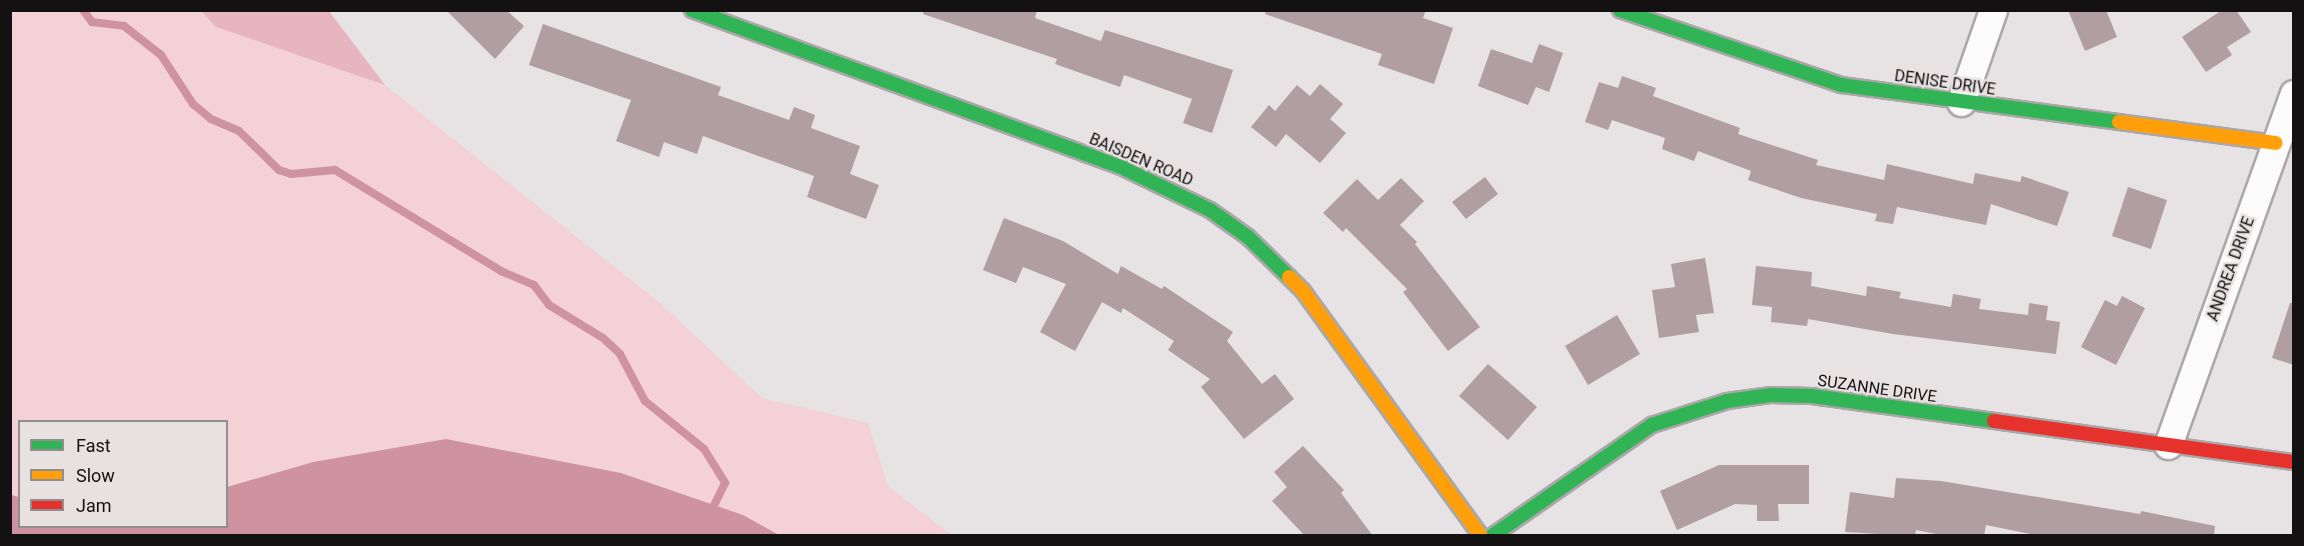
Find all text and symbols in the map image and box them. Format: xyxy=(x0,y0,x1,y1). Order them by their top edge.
street label: DENISE DRIVE xyxy=(1893,66,1997,100)
street label: BAISDEN ROAD xyxy=(1086,130,1196,190)
street label: ANDREA DRIVE xyxy=(2203,214,2259,324)
street label: SUZANNE DRIVE xyxy=(1816,371,1938,407)
legend xyxy=(18,420,228,528)
text: Fast xyxy=(76,435,111,456)
text: Slow xyxy=(76,465,115,486)
text: Jam xyxy=(76,495,112,516)

